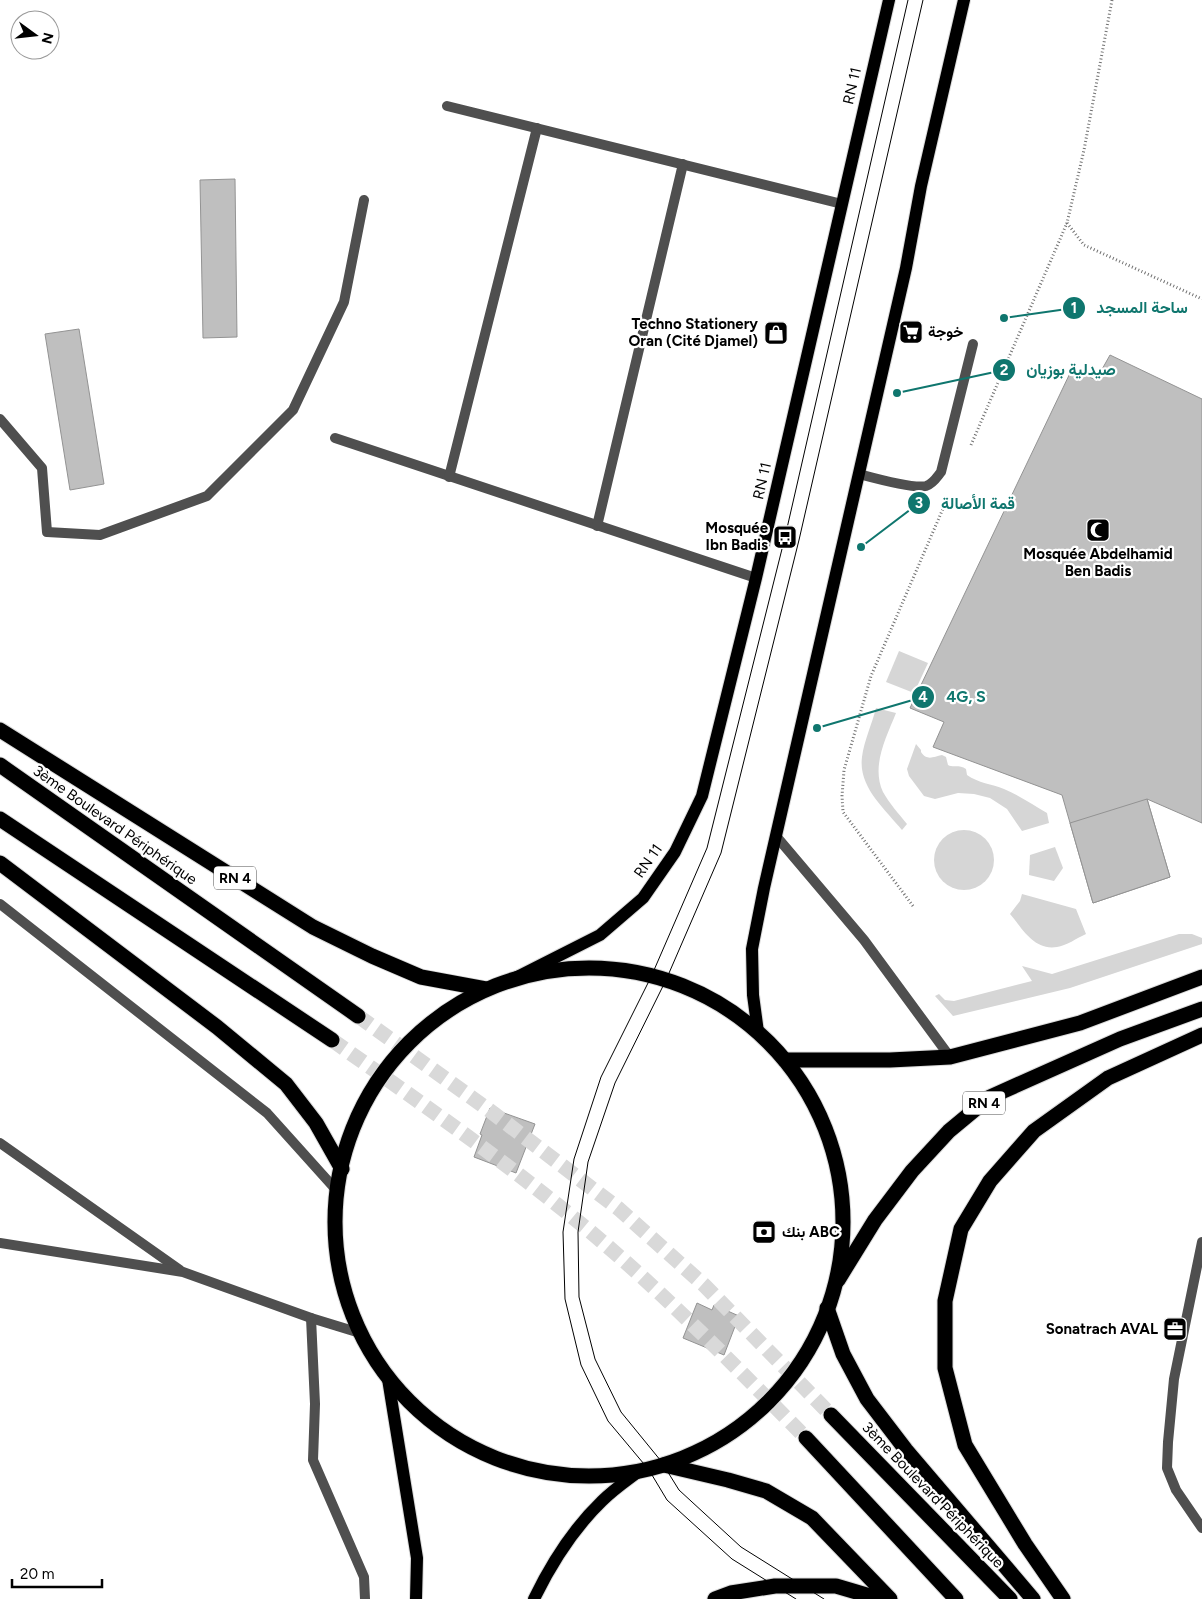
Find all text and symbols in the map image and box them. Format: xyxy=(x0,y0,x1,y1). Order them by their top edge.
north arrow xyxy=(10,10,60,60)
text: N xyxy=(37,31,57,46)
street label: RN 11 xyxy=(839,66,865,106)
callout: ساحة المسجد xyxy=(1062,292,1198,323)
text: ساحة المسجد xyxy=(1096,298,1188,317)
text: 1 xyxy=(1071,299,1077,317)
place label: Techno Stationery Oran (Cité Djamel) xyxy=(628,315,758,350)
supermarket icon: خوجة xyxy=(898,319,924,345)
shop icon: Techno Stationery Oran (Cité Djamel) xyxy=(763,320,789,346)
place label: خوجة xyxy=(928,323,963,341)
callout: صيدلية بوزيان xyxy=(992,354,1126,385)
text: صيدلية بوزيان xyxy=(1026,360,1116,380)
text: 2 xyxy=(1000,361,1009,379)
street label: RN 11 xyxy=(749,461,775,501)
callout: قمة الأصالة xyxy=(906,487,1025,518)
text: 3 xyxy=(915,494,923,512)
text: قمة الأصالة xyxy=(941,494,1015,513)
mosque icon: Mosquée Abdelhamid Ben Badis xyxy=(1085,517,1111,543)
place label: Mosquée Ibn Badis xyxy=(705,519,769,554)
bus stop icon: Mosquée Ibn Badis xyxy=(772,524,798,550)
place label: Mosquée Abdelhamid Ben Badis xyxy=(1023,545,1173,580)
callout: 4G, S xyxy=(911,681,995,712)
text: 4G, S xyxy=(946,687,986,706)
text: 4 xyxy=(918,688,928,706)
street label: 3ème Boulevard Périphérique xyxy=(30,761,200,889)
street label: RN 11 xyxy=(630,841,666,881)
road number: RN 4 xyxy=(214,866,256,890)
road number: RN 4 xyxy=(963,1092,1005,1114)
bank icon: بنك ABC xyxy=(751,1219,777,1245)
place label: بنك ABC xyxy=(782,1223,840,1241)
office icon: Sonatrach AVAL xyxy=(1162,1316,1188,1342)
place label: Sonatrach AVAL xyxy=(1046,1320,1158,1338)
street label: 3ème Boulevard Périphérique xyxy=(858,1418,1008,1572)
scale bar xyxy=(12,1556,102,1588)
text: 20 m xyxy=(20,1565,54,1583)

